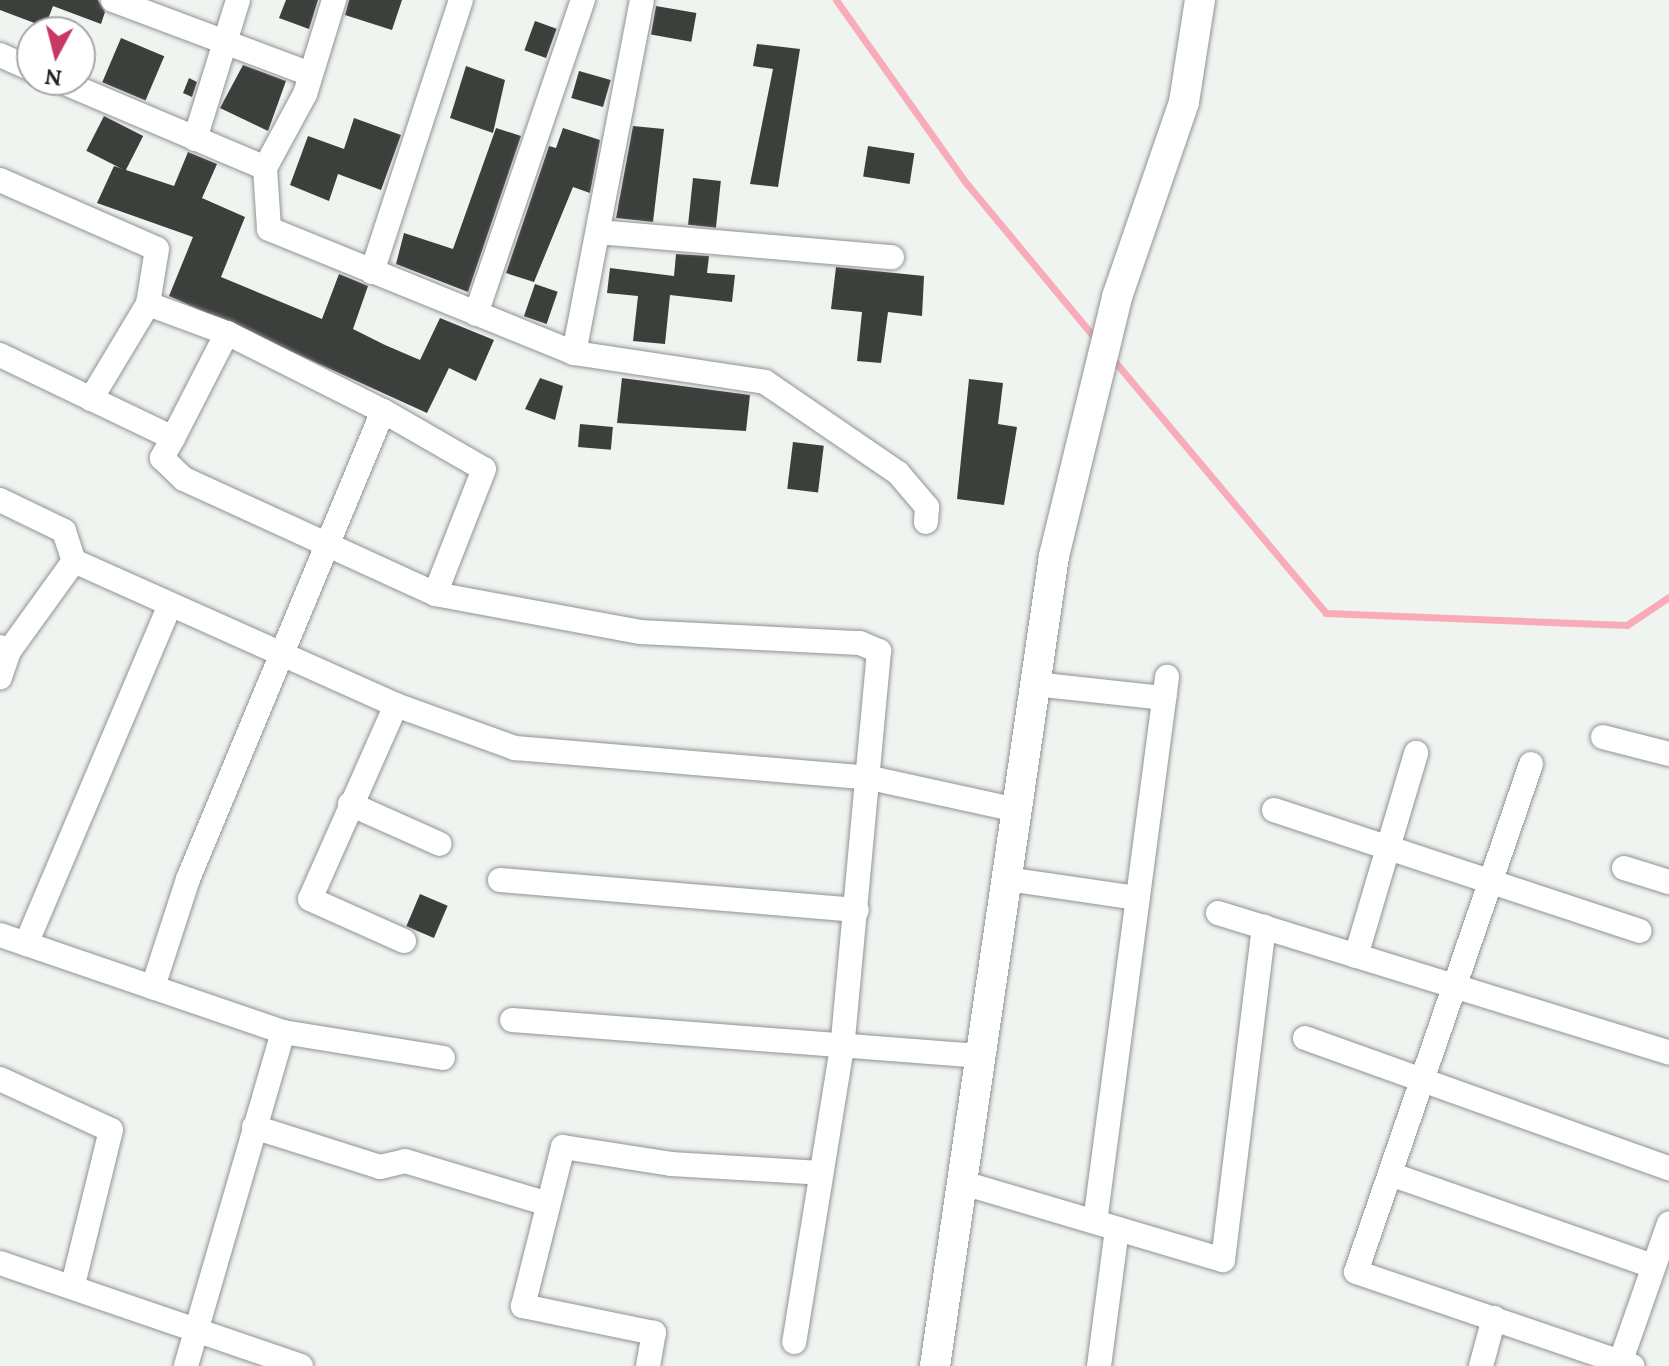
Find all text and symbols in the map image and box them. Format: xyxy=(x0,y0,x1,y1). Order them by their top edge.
north arrow xyxy=(16,16,96,96)
text: N xyxy=(43,63,63,93)

